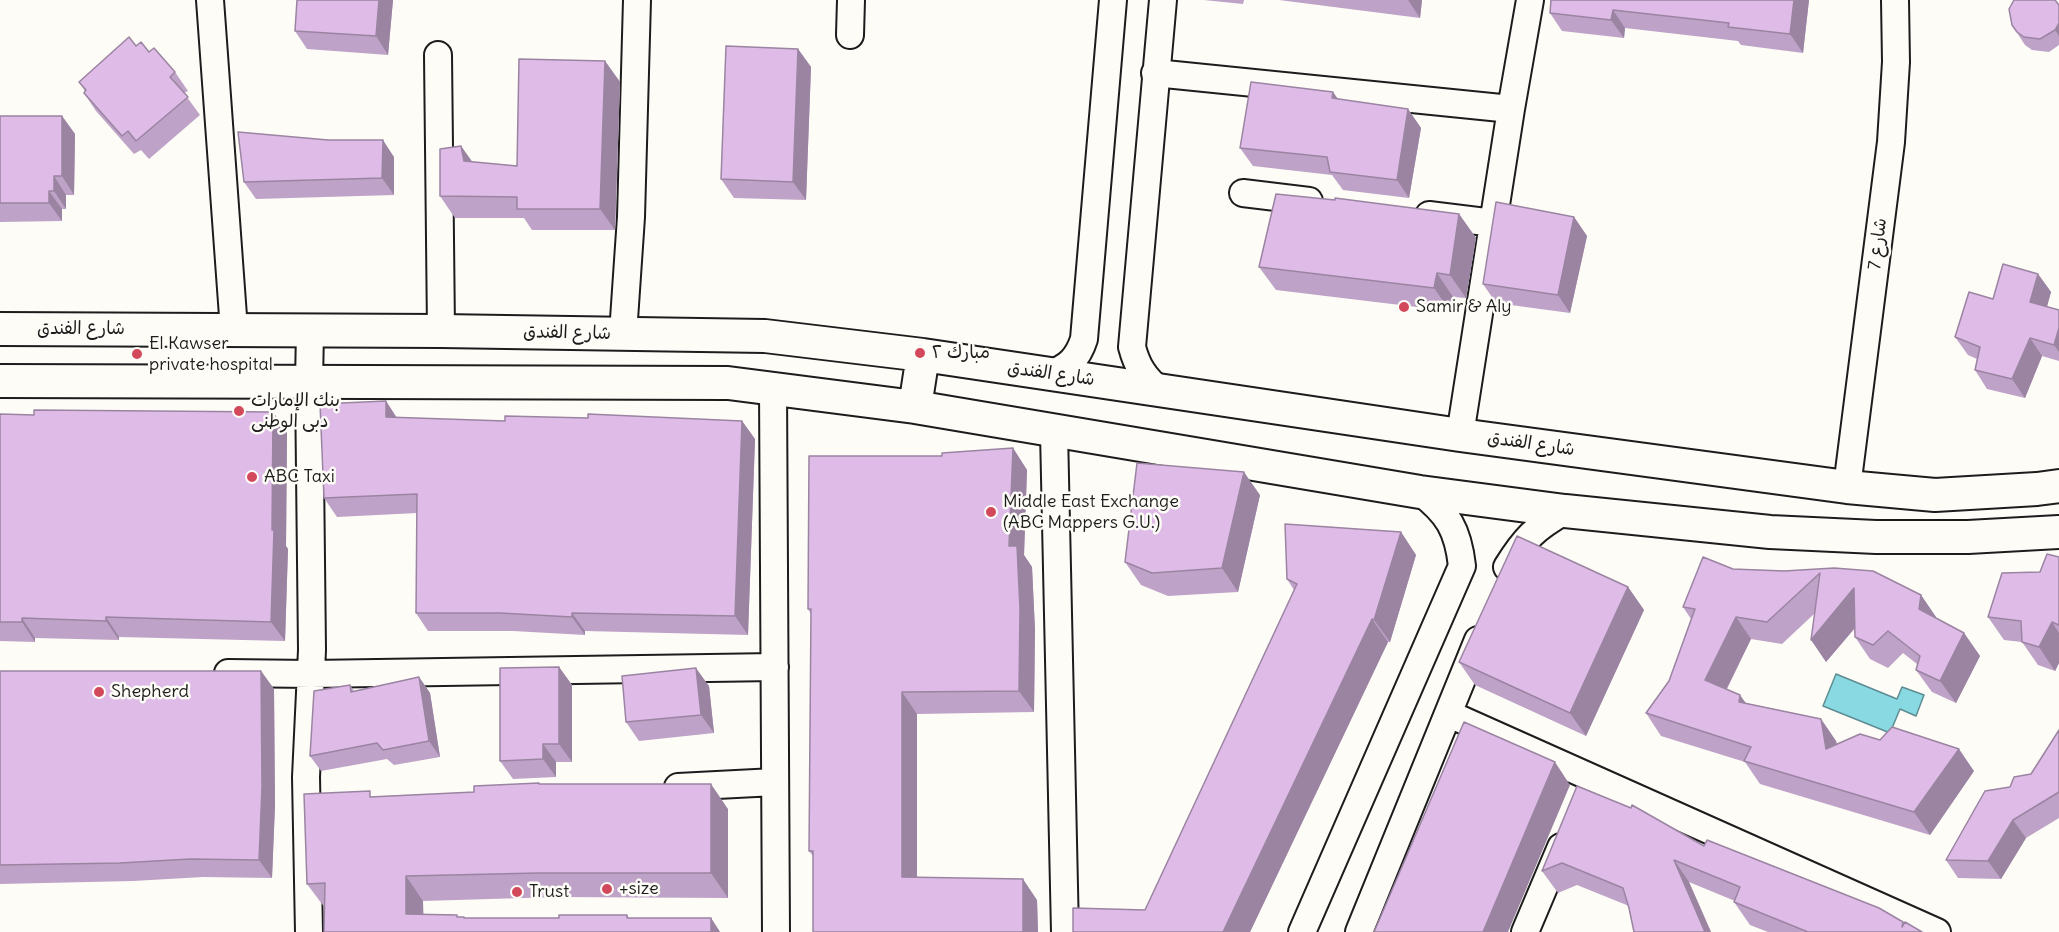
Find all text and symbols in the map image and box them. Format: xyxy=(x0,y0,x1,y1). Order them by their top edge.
street label: شارع 7 xyxy=(1864,217,1892,271)
place label: Samir & Aly xyxy=(1416,296,1512,318)
marker: Samir & Aly xyxy=(1397,300,1411,314)
street label: شارع الفندق xyxy=(37,318,125,340)
street label: شارع الفندق xyxy=(523,321,611,345)
place label: El Kawser private hospital xyxy=(149,333,273,376)
place label: مبارك ٢ xyxy=(932,342,990,364)
marker: مبارك ٢ xyxy=(913,346,927,360)
marker: El Kawser private hospital xyxy=(130,347,144,361)
street label: شارع الفندق xyxy=(1006,357,1096,391)
place label: بنك الإمارات دبى الوطنى xyxy=(251,390,340,432)
marker: بنك الإمارات دبى الوطنى xyxy=(232,404,246,418)
street label: شارع الفندق xyxy=(1486,427,1576,461)
place label: ABC Taxi xyxy=(264,466,335,488)
marker: ABC Taxi xyxy=(245,470,259,484)
place label: Middle East Exchange (ABC Mappers G.U.) xyxy=(1003,491,1179,534)
marker: Middle East Exchange (ABC Mappers G.U.) xyxy=(984,505,998,519)
place label: Shepherd xyxy=(111,681,189,703)
marker: Shepherd xyxy=(92,685,106,699)
place label: +size xyxy=(619,878,659,900)
place label: Trust xyxy=(529,881,569,903)
marker: +size xyxy=(600,882,614,896)
marker: Trust xyxy=(510,885,524,899)

